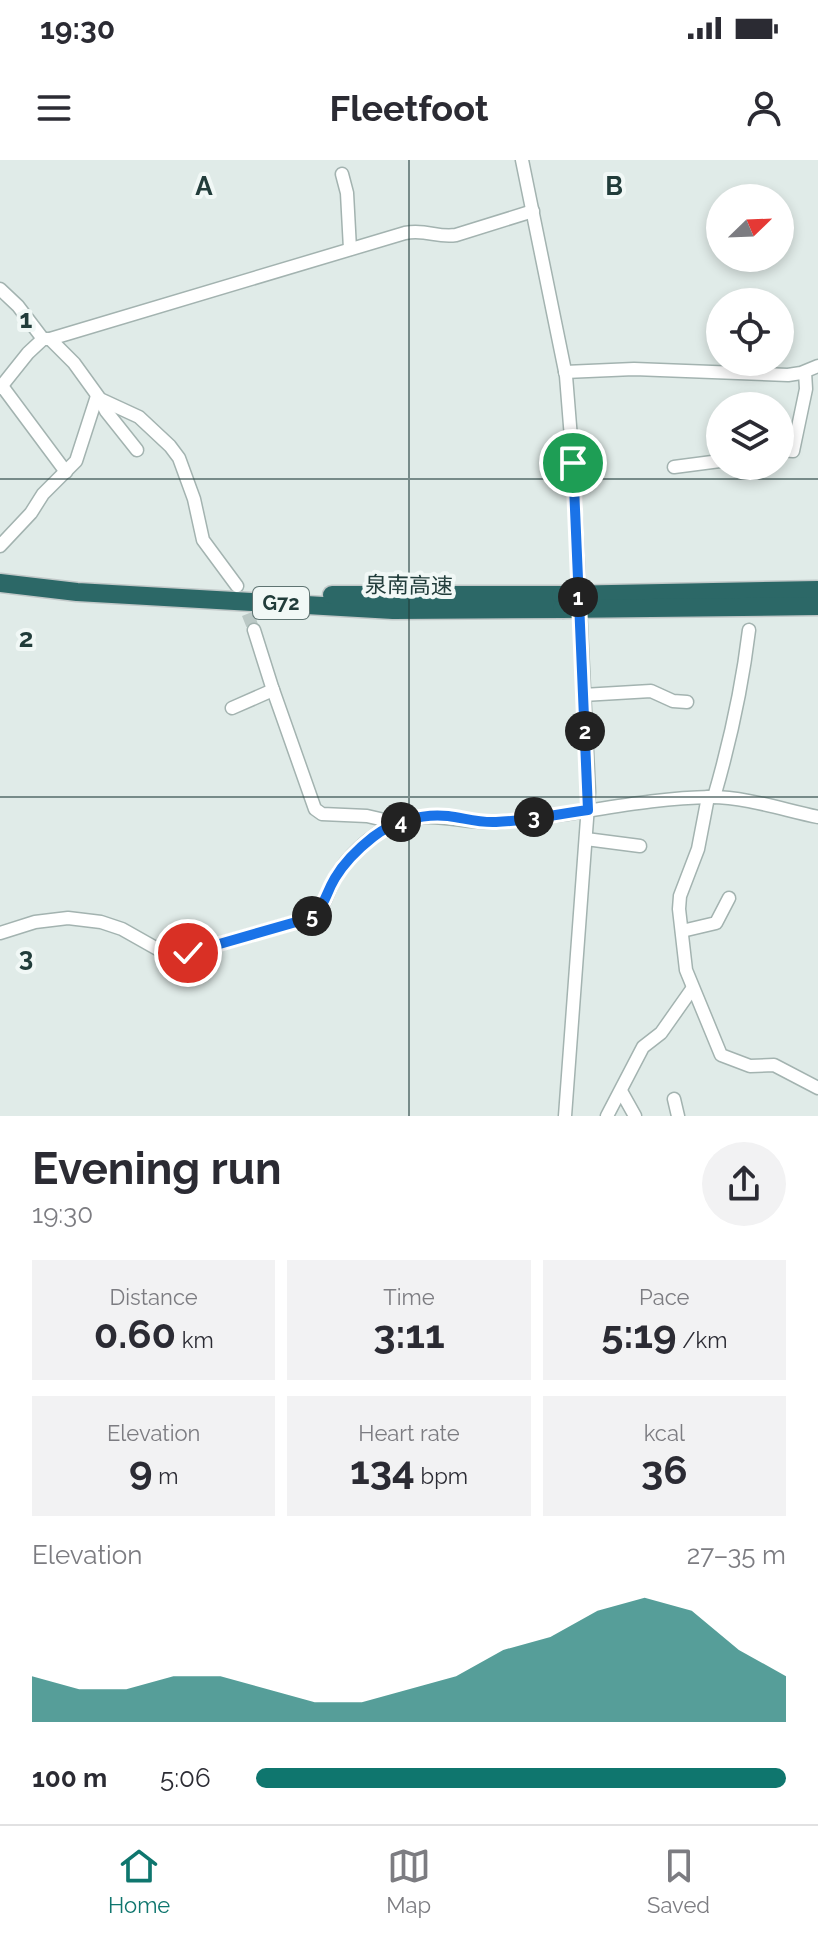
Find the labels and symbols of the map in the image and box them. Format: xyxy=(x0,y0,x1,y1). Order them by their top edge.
text: A xyxy=(195,171,213,201)
text: B xyxy=(605,171,623,201)
north arrow xyxy=(706,184,794,272)
text: 1 xyxy=(20,304,33,334)
pin xyxy=(539,429,607,497)
street label: 泉南高速 xyxy=(365,571,453,599)
pin: 1 xyxy=(558,577,598,617)
road number: G72 xyxy=(253,587,309,619)
text: 2 xyxy=(19,623,33,653)
pin: 2 xyxy=(565,711,605,751)
pin: 3 xyxy=(514,797,554,837)
pin: 4 xyxy=(381,802,421,842)
pin: 5 xyxy=(292,896,332,936)
pin xyxy=(154,919,222,987)
text: 3 xyxy=(19,942,33,972)

